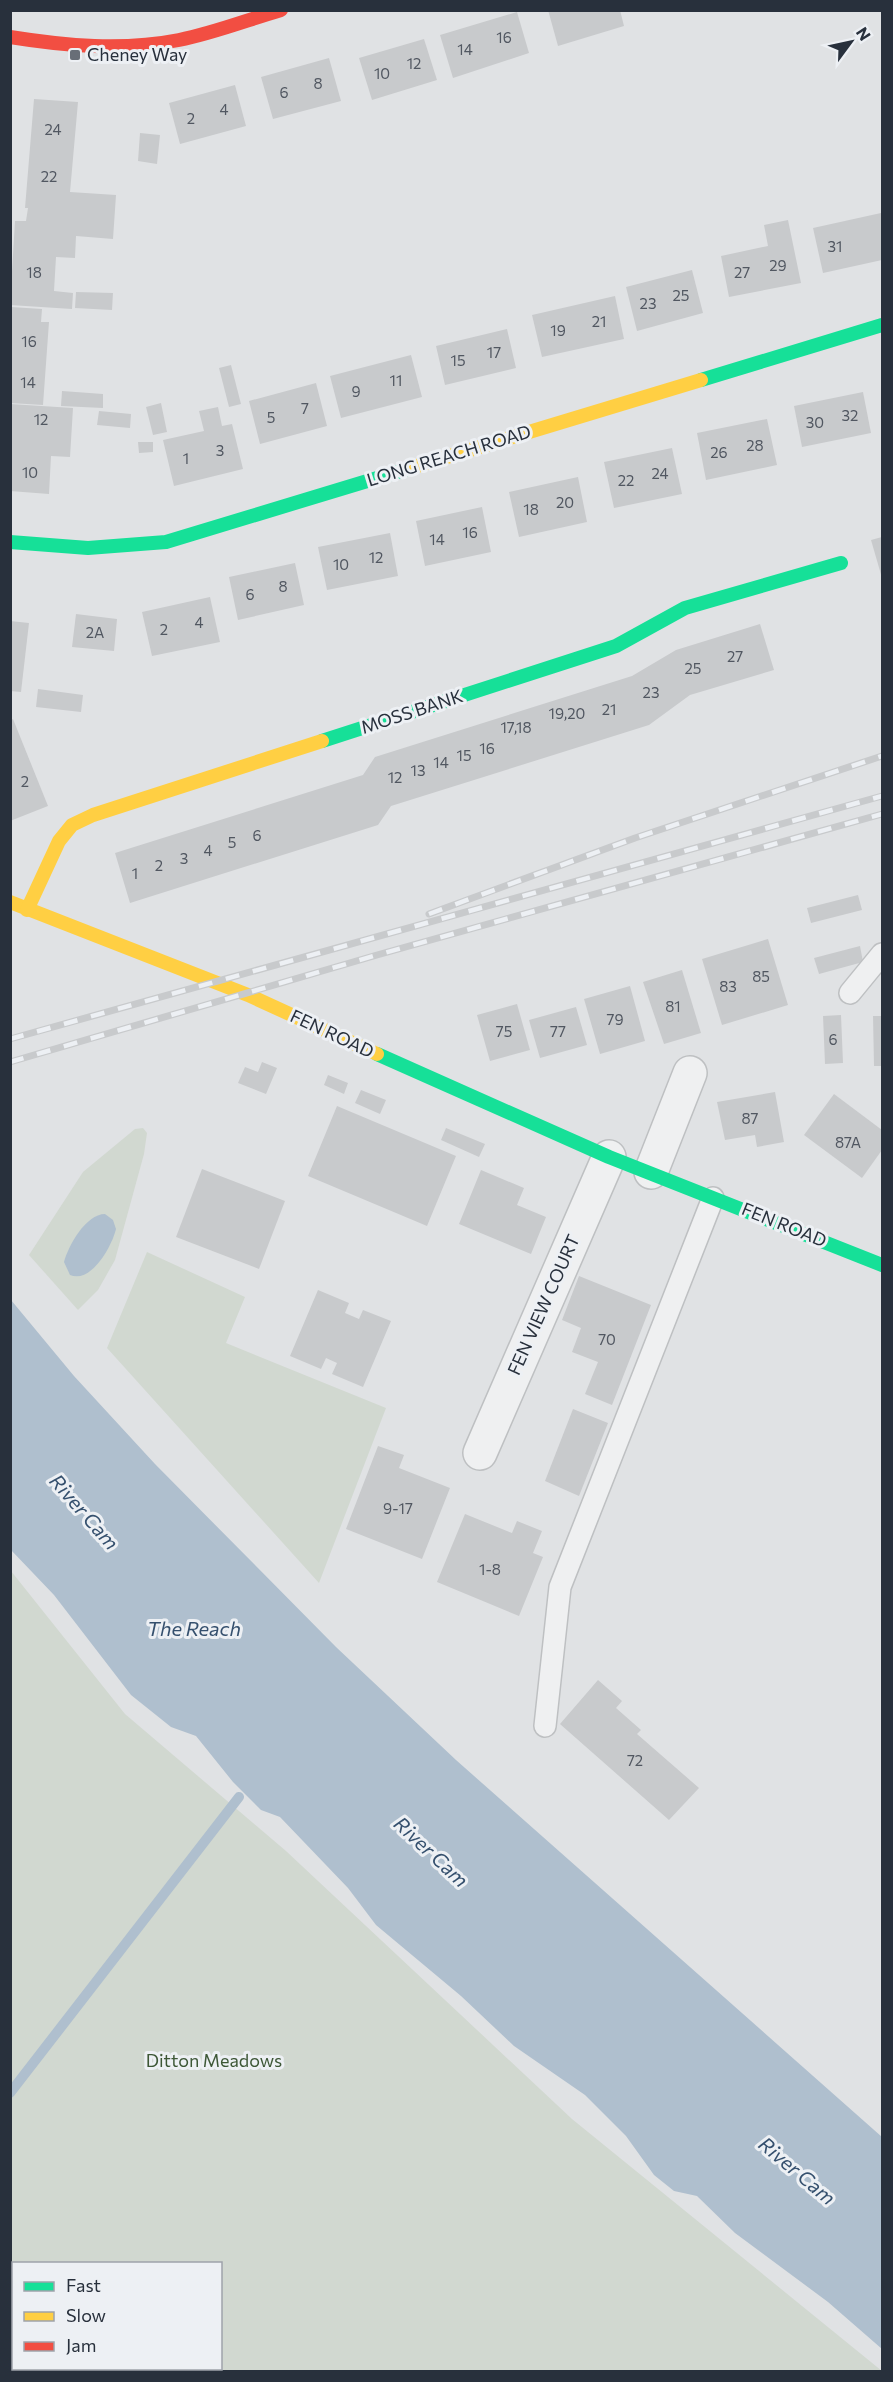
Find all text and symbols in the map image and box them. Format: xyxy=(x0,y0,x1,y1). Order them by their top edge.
north arrow xyxy=(821,12,881,72)
text: N xyxy=(853,23,875,44)
house number: 16 xyxy=(496,28,512,46)
house number: 14 xyxy=(457,40,473,58)
place label: Cheney Way xyxy=(87,43,187,65)
marker: Cheney Way xyxy=(68,48,82,62)
house number: 12 xyxy=(407,54,421,72)
house number: 10 xyxy=(374,64,390,82)
house number: 8 xyxy=(313,74,323,92)
house number: 6 xyxy=(279,83,289,101)
house number: 4 xyxy=(220,100,229,118)
house number: 2 xyxy=(187,109,195,127)
house number: 24 xyxy=(44,120,62,138)
house number: 22 xyxy=(41,167,57,185)
house number: 31 xyxy=(828,237,842,255)
house number: 29 xyxy=(769,256,787,274)
house number: 18 xyxy=(26,263,42,281)
house number: 27 xyxy=(734,263,750,281)
house number: 25 xyxy=(673,286,689,304)
house number: 23 xyxy=(640,294,656,312)
house number: 21 xyxy=(592,312,606,330)
house number: 19 xyxy=(550,321,566,339)
house number: 16 xyxy=(21,332,37,350)
house number: 17 xyxy=(487,343,501,361)
house number: 15 xyxy=(450,351,466,369)
house number: 11 xyxy=(390,371,402,389)
house number: 14 xyxy=(20,373,36,391)
house number: 9 xyxy=(351,382,361,400)
house number: 7 xyxy=(301,399,309,417)
house number: 32 xyxy=(842,406,858,424)
house number: 5 xyxy=(267,408,275,426)
house number: 12 xyxy=(34,410,48,428)
house number: 30 xyxy=(806,413,824,431)
street label: LONG REACH ROAD xyxy=(364,420,533,490)
house number: 28 xyxy=(746,436,764,454)
house number: 3 xyxy=(216,441,224,459)
house number: 26 xyxy=(710,443,728,461)
house number: 1 xyxy=(183,449,189,467)
house number: 10 xyxy=(22,463,38,481)
house number: 24 xyxy=(651,464,669,482)
house number: 22 xyxy=(618,471,634,489)
house number: 20 xyxy=(556,493,574,511)
house number: 18 xyxy=(523,500,539,518)
house number: 16 xyxy=(462,523,478,541)
house number: 14 xyxy=(429,530,445,548)
house number: 12 xyxy=(369,548,383,566)
house number: 10 xyxy=(333,555,349,573)
house number: 8 xyxy=(278,577,288,595)
house number: 6 xyxy=(245,585,255,603)
house number: 4 xyxy=(195,613,204,631)
house number: 2 xyxy=(160,620,168,638)
house number: 2A xyxy=(86,623,104,641)
house number: 27 xyxy=(727,647,743,665)
house number: 25 xyxy=(685,659,701,677)
house number: 23 xyxy=(643,683,659,701)
street label: MOSS BANK xyxy=(358,684,465,738)
house number: 21 xyxy=(602,700,616,718)
house number: 19,20 xyxy=(549,704,585,722)
house number: 17,18 xyxy=(500,718,532,736)
house number: 16 xyxy=(479,739,495,757)
house number: 15 xyxy=(456,746,472,764)
house number: 14 xyxy=(433,753,449,771)
house number: 13 xyxy=(411,761,425,779)
house number: 12 xyxy=(388,768,402,786)
house number: 2 xyxy=(21,772,29,790)
house number: 6 xyxy=(252,826,262,844)
house number: 5 xyxy=(228,833,236,851)
house number: 4 xyxy=(204,841,213,859)
house number: 3 xyxy=(180,849,188,867)
house number: 2 xyxy=(155,856,163,874)
house number: 1 xyxy=(132,864,138,882)
house number: 85 xyxy=(752,967,770,985)
house number: 83 xyxy=(719,977,737,995)
house number: 81 xyxy=(665,997,681,1015)
street label: FEN ROAD xyxy=(287,1004,378,1062)
house number: 79 xyxy=(607,1010,623,1028)
house number: 75 xyxy=(496,1022,512,1040)
house number: 77 xyxy=(550,1022,566,1040)
house number: 6 xyxy=(828,1030,838,1048)
house number: 87 xyxy=(742,1109,759,1127)
house number: 87A xyxy=(835,1133,861,1151)
street label: FEN ROAD xyxy=(739,1197,830,1251)
street label: FEN VIEW COURT xyxy=(502,1231,584,1378)
house number: 70 xyxy=(598,1330,616,1348)
water label: River Cam xyxy=(45,1469,124,1554)
house number: 9-17 xyxy=(383,1499,413,1517)
house number: 1-8 xyxy=(479,1560,501,1578)
water label: The Reach xyxy=(147,1616,241,1640)
house number: 72 xyxy=(627,1751,643,1769)
water label: River Cam xyxy=(390,1811,474,1892)
park label: Ditton Meadows xyxy=(146,2049,282,2071)
water label: River Cam xyxy=(754,2131,841,2209)
legend xyxy=(12,2262,222,2370)
text: Fast xyxy=(66,2274,101,2296)
text: Slow xyxy=(66,2304,106,2326)
text: Jam xyxy=(66,2334,96,2356)

